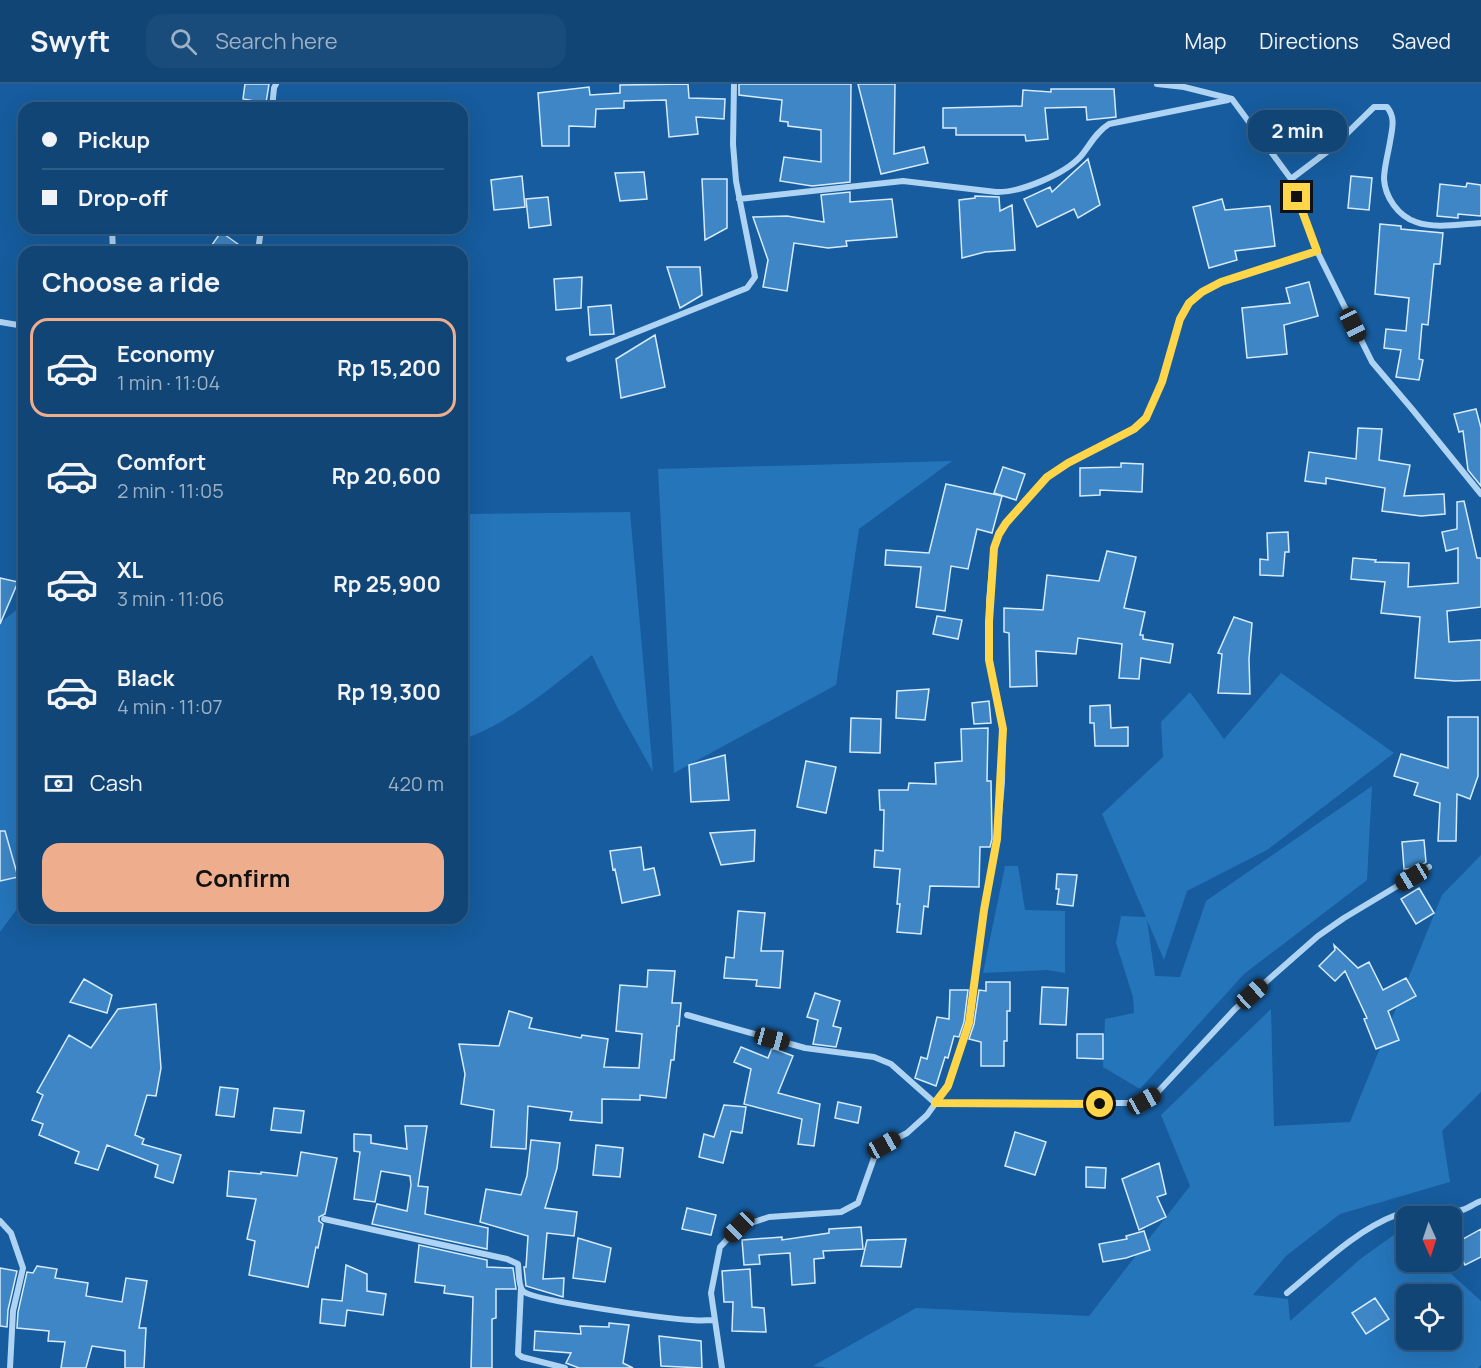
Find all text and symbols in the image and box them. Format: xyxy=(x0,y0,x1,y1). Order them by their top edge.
search box xyxy=(146,14,566,68)
text: Swyft xyxy=(30,22,110,60)
icon: search xyxy=(167,25,200,58)
text: Search here xyxy=(215,26,338,56)
text: Map xyxy=(1185,27,1226,55)
text: Directions xyxy=(1259,27,1359,55)
text: Saved xyxy=(1392,27,1451,55)
callout: 2 min xyxy=(1248,110,1346,152)
text: 2 min xyxy=(1271,117,1324,144)
text: Pickup xyxy=(78,125,150,155)
text: Drop-off xyxy=(78,183,168,213)
route end xyxy=(1283,183,1310,210)
text: Choose a ride xyxy=(42,263,220,300)
car xyxy=(1337,305,1369,345)
text: Economy xyxy=(117,339,215,369)
icon: car xyxy=(45,341,99,395)
text: Rp 15,200 xyxy=(337,353,441,383)
text: 1 min · 11:04 xyxy=(117,369,220,396)
text: Comfort xyxy=(117,447,206,477)
icon: car xyxy=(45,449,99,503)
text: Rp 20,600 xyxy=(332,461,441,491)
text: 2 min · 11:05 xyxy=(117,477,224,504)
text: XL xyxy=(117,555,143,585)
icon: car xyxy=(45,557,99,611)
text: Rp 25,900 xyxy=(333,569,441,599)
text: 3 min · 11:06 xyxy=(117,585,224,612)
text: Black xyxy=(117,663,174,693)
icon: car xyxy=(45,665,99,719)
text: Rp 19,300 xyxy=(337,677,441,707)
text: 4 min · 11:07 xyxy=(117,693,223,720)
icon: cash xyxy=(42,767,75,800)
text: Cash xyxy=(90,768,143,798)
text: 420 m xyxy=(388,770,444,797)
button: Confirm xyxy=(42,843,444,912)
car xyxy=(1392,860,1432,894)
car xyxy=(1233,975,1271,1013)
car xyxy=(752,1026,792,1052)
car xyxy=(1124,1084,1164,1118)
route start xyxy=(1086,1090,1113,1117)
car xyxy=(864,1128,904,1162)
north arrow xyxy=(1396,1206,1462,1272)
map controls xyxy=(1396,1206,1462,1350)
car xyxy=(720,1208,758,1246)
button: locate xyxy=(1396,1284,1462,1350)

